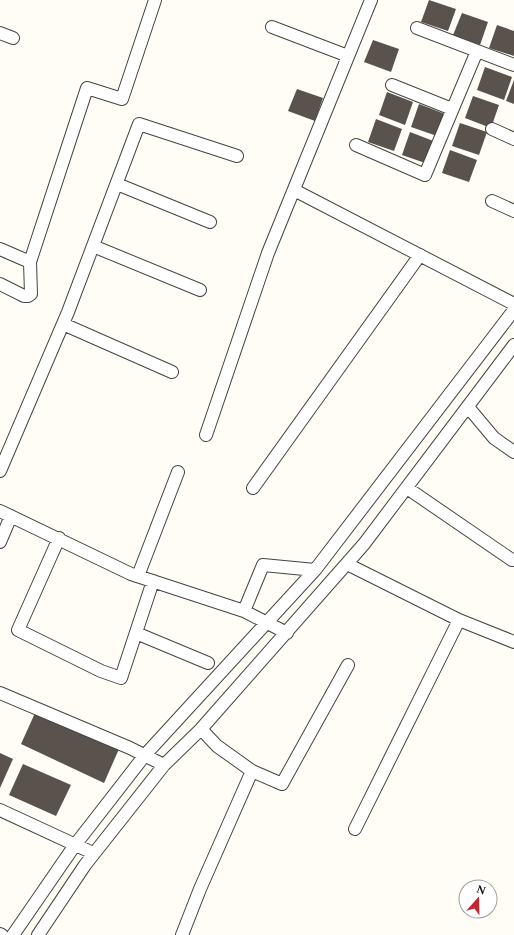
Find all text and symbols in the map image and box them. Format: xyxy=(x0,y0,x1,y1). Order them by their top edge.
north arrow xyxy=(458,879,498,919)
text: N xyxy=(474,881,488,900)

